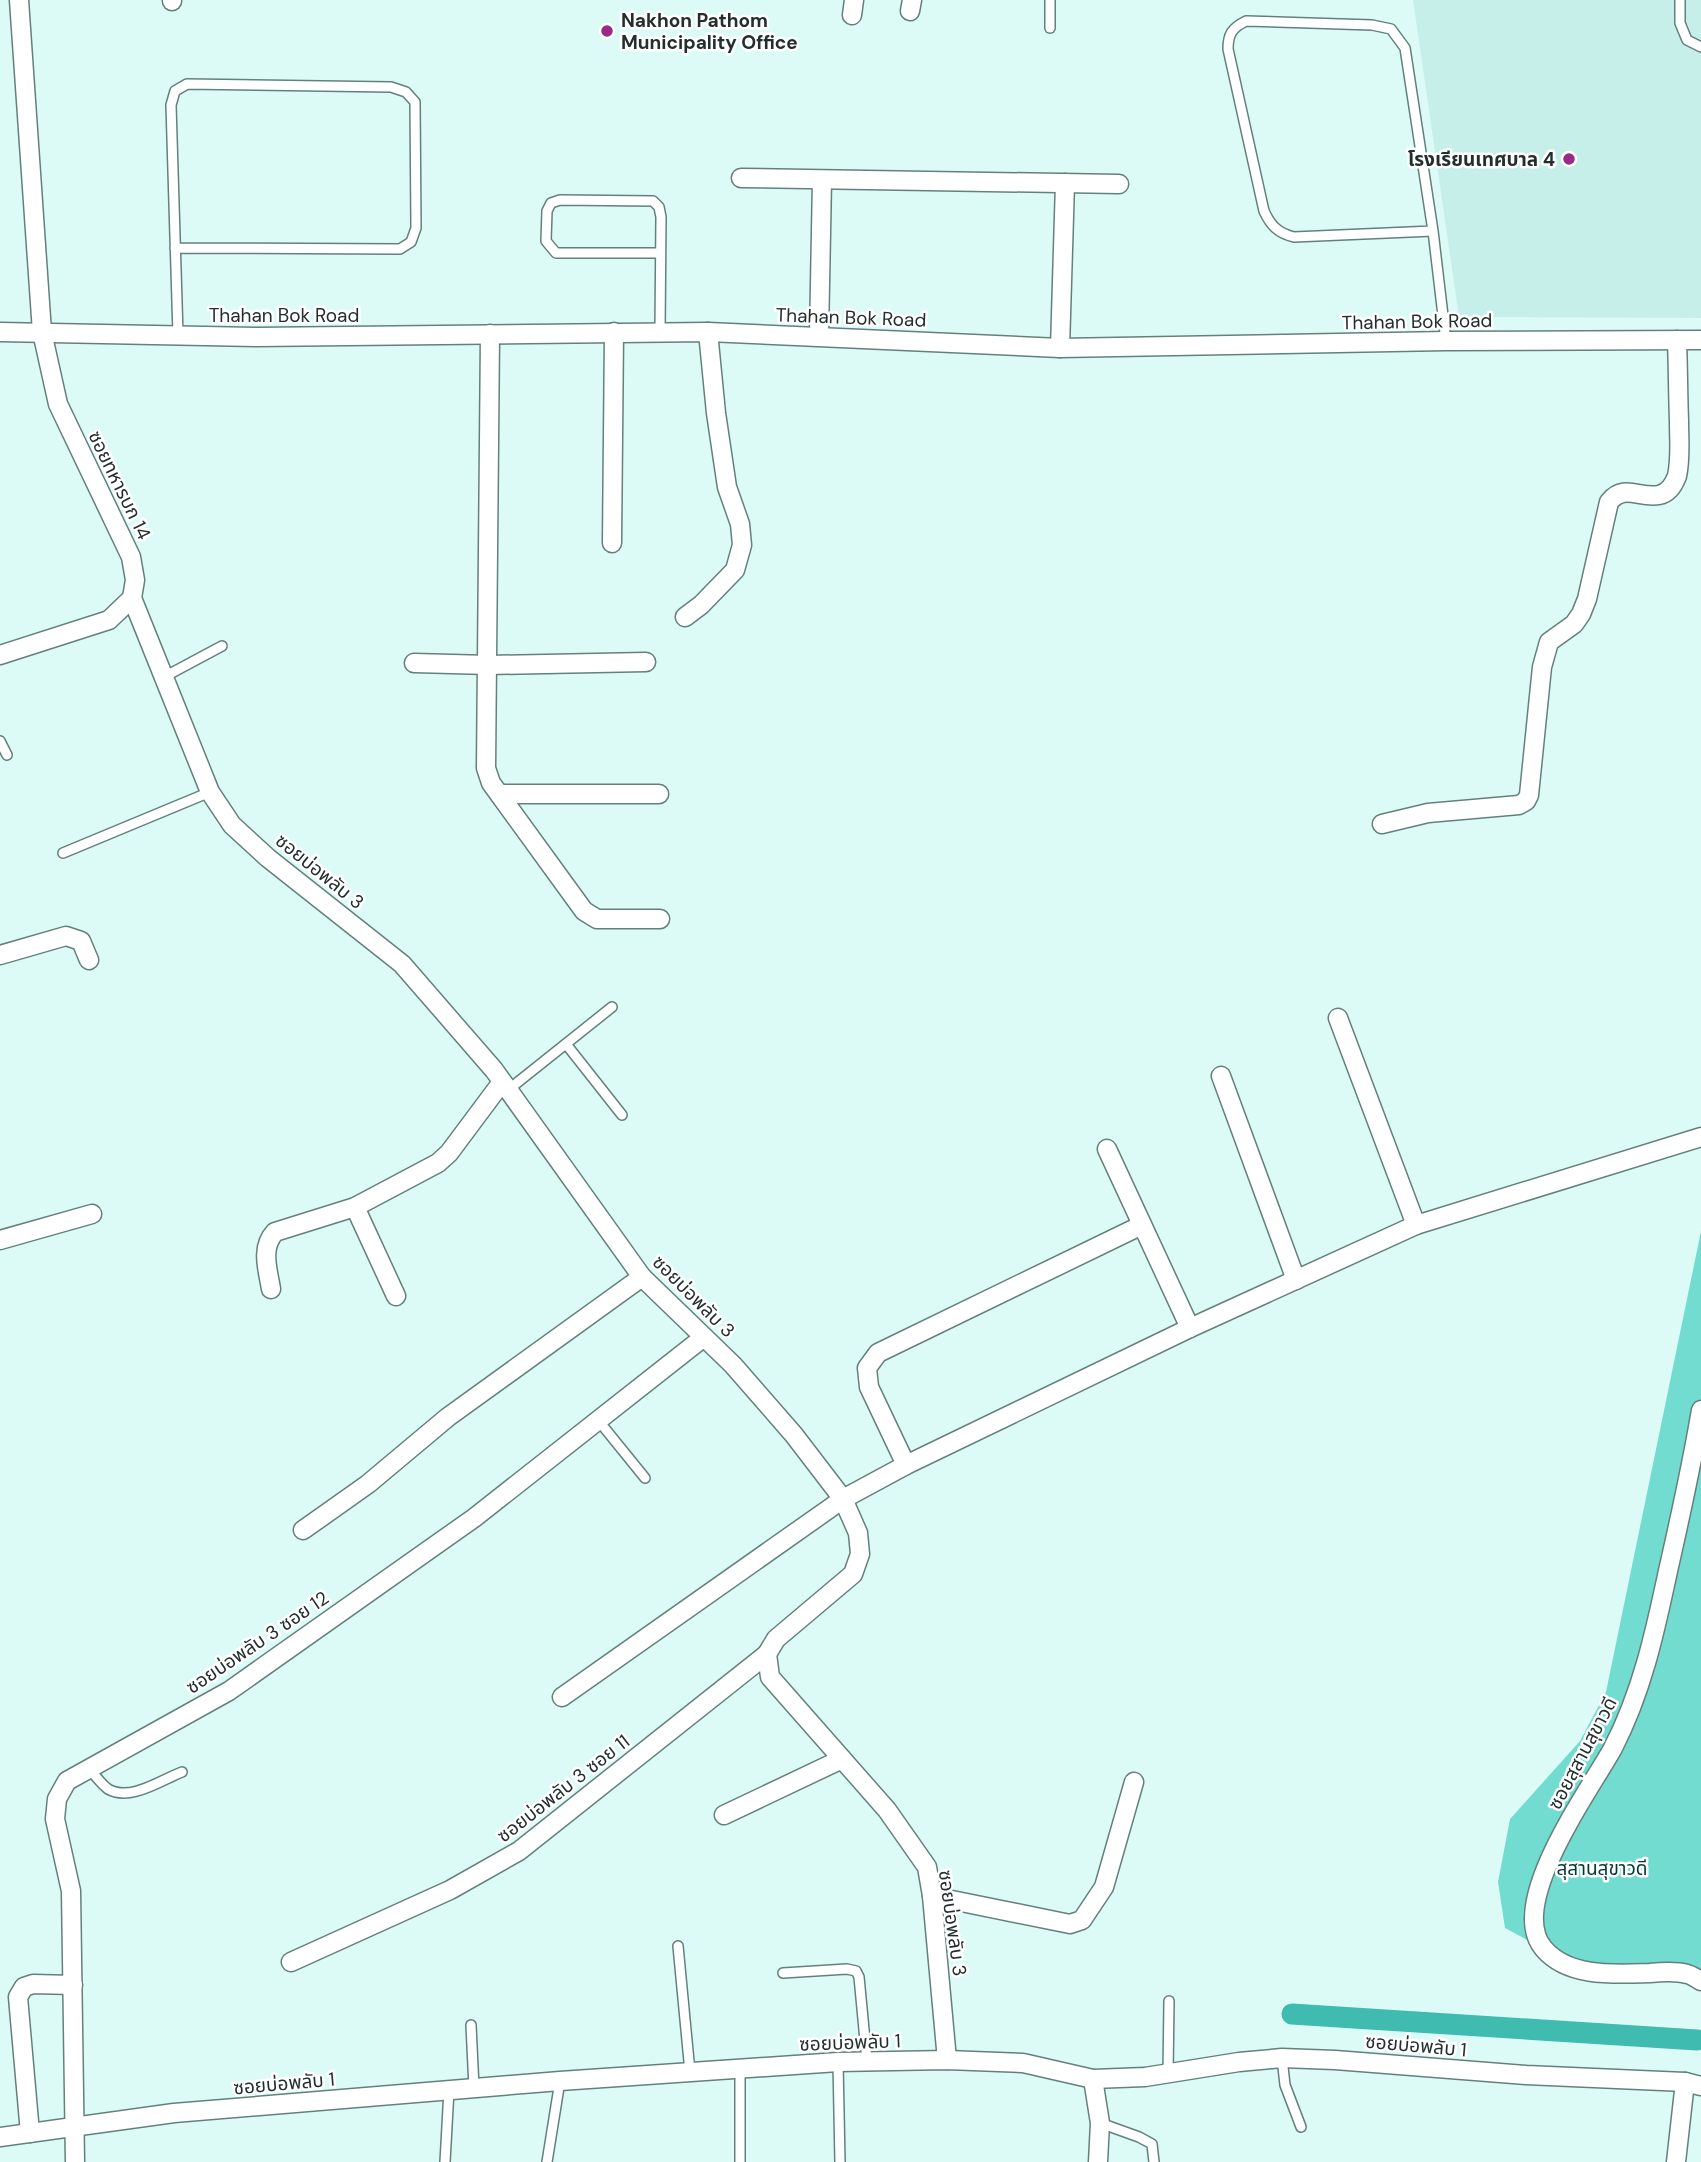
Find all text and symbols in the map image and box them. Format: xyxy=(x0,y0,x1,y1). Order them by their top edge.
place label: Nakhon Pathom Municipality Office xyxy=(621,8,798,55)
marker: Nakhon Pathom Municipality Office xyxy=(599,23,615,39)
place label: โรงเรียนเทศบาล 4 xyxy=(1408,147,1555,172)
marker: โรงเรียนเทศบาล 4 xyxy=(1561,151,1577,167)
street label: Thahan Bok Road xyxy=(775,302,927,333)
street label: Thahan Bok Road xyxy=(209,303,359,328)
street label: Thahan Bok Road xyxy=(1341,308,1493,335)
street label: ซอยทหารบก 14 xyxy=(82,427,157,544)
street label: ซอยบ่อพลับ 3 xyxy=(270,828,369,915)
street label: ซอยบ่อพลับ 3 xyxy=(647,1250,740,1343)
street label: ซอยบ่อพลับ 3 ซอย 12 xyxy=(181,1585,333,1699)
street label: ซอยสุสานสุขาวดี xyxy=(1542,1693,1623,1814)
street label: ซอยบ่อพลับ 3 ซอย 11 xyxy=(492,1729,635,1848)
park label: สุสานสุขาวดี xyxy=(1556,1856,1648,1881)
street label: ซอยบ่อพลับ 3 xyxy=(933,1868,972,1978)
street label: ซอยบ่อพลับ 1 xyxy=(799,2028,901,2057)
street label: ซอยบ่อพลับ 1 xyxy=(1364,2029,1468,2062)
street label: ซอยบ่อพลับ 1 xyxy=(232,2067,336,2100)

